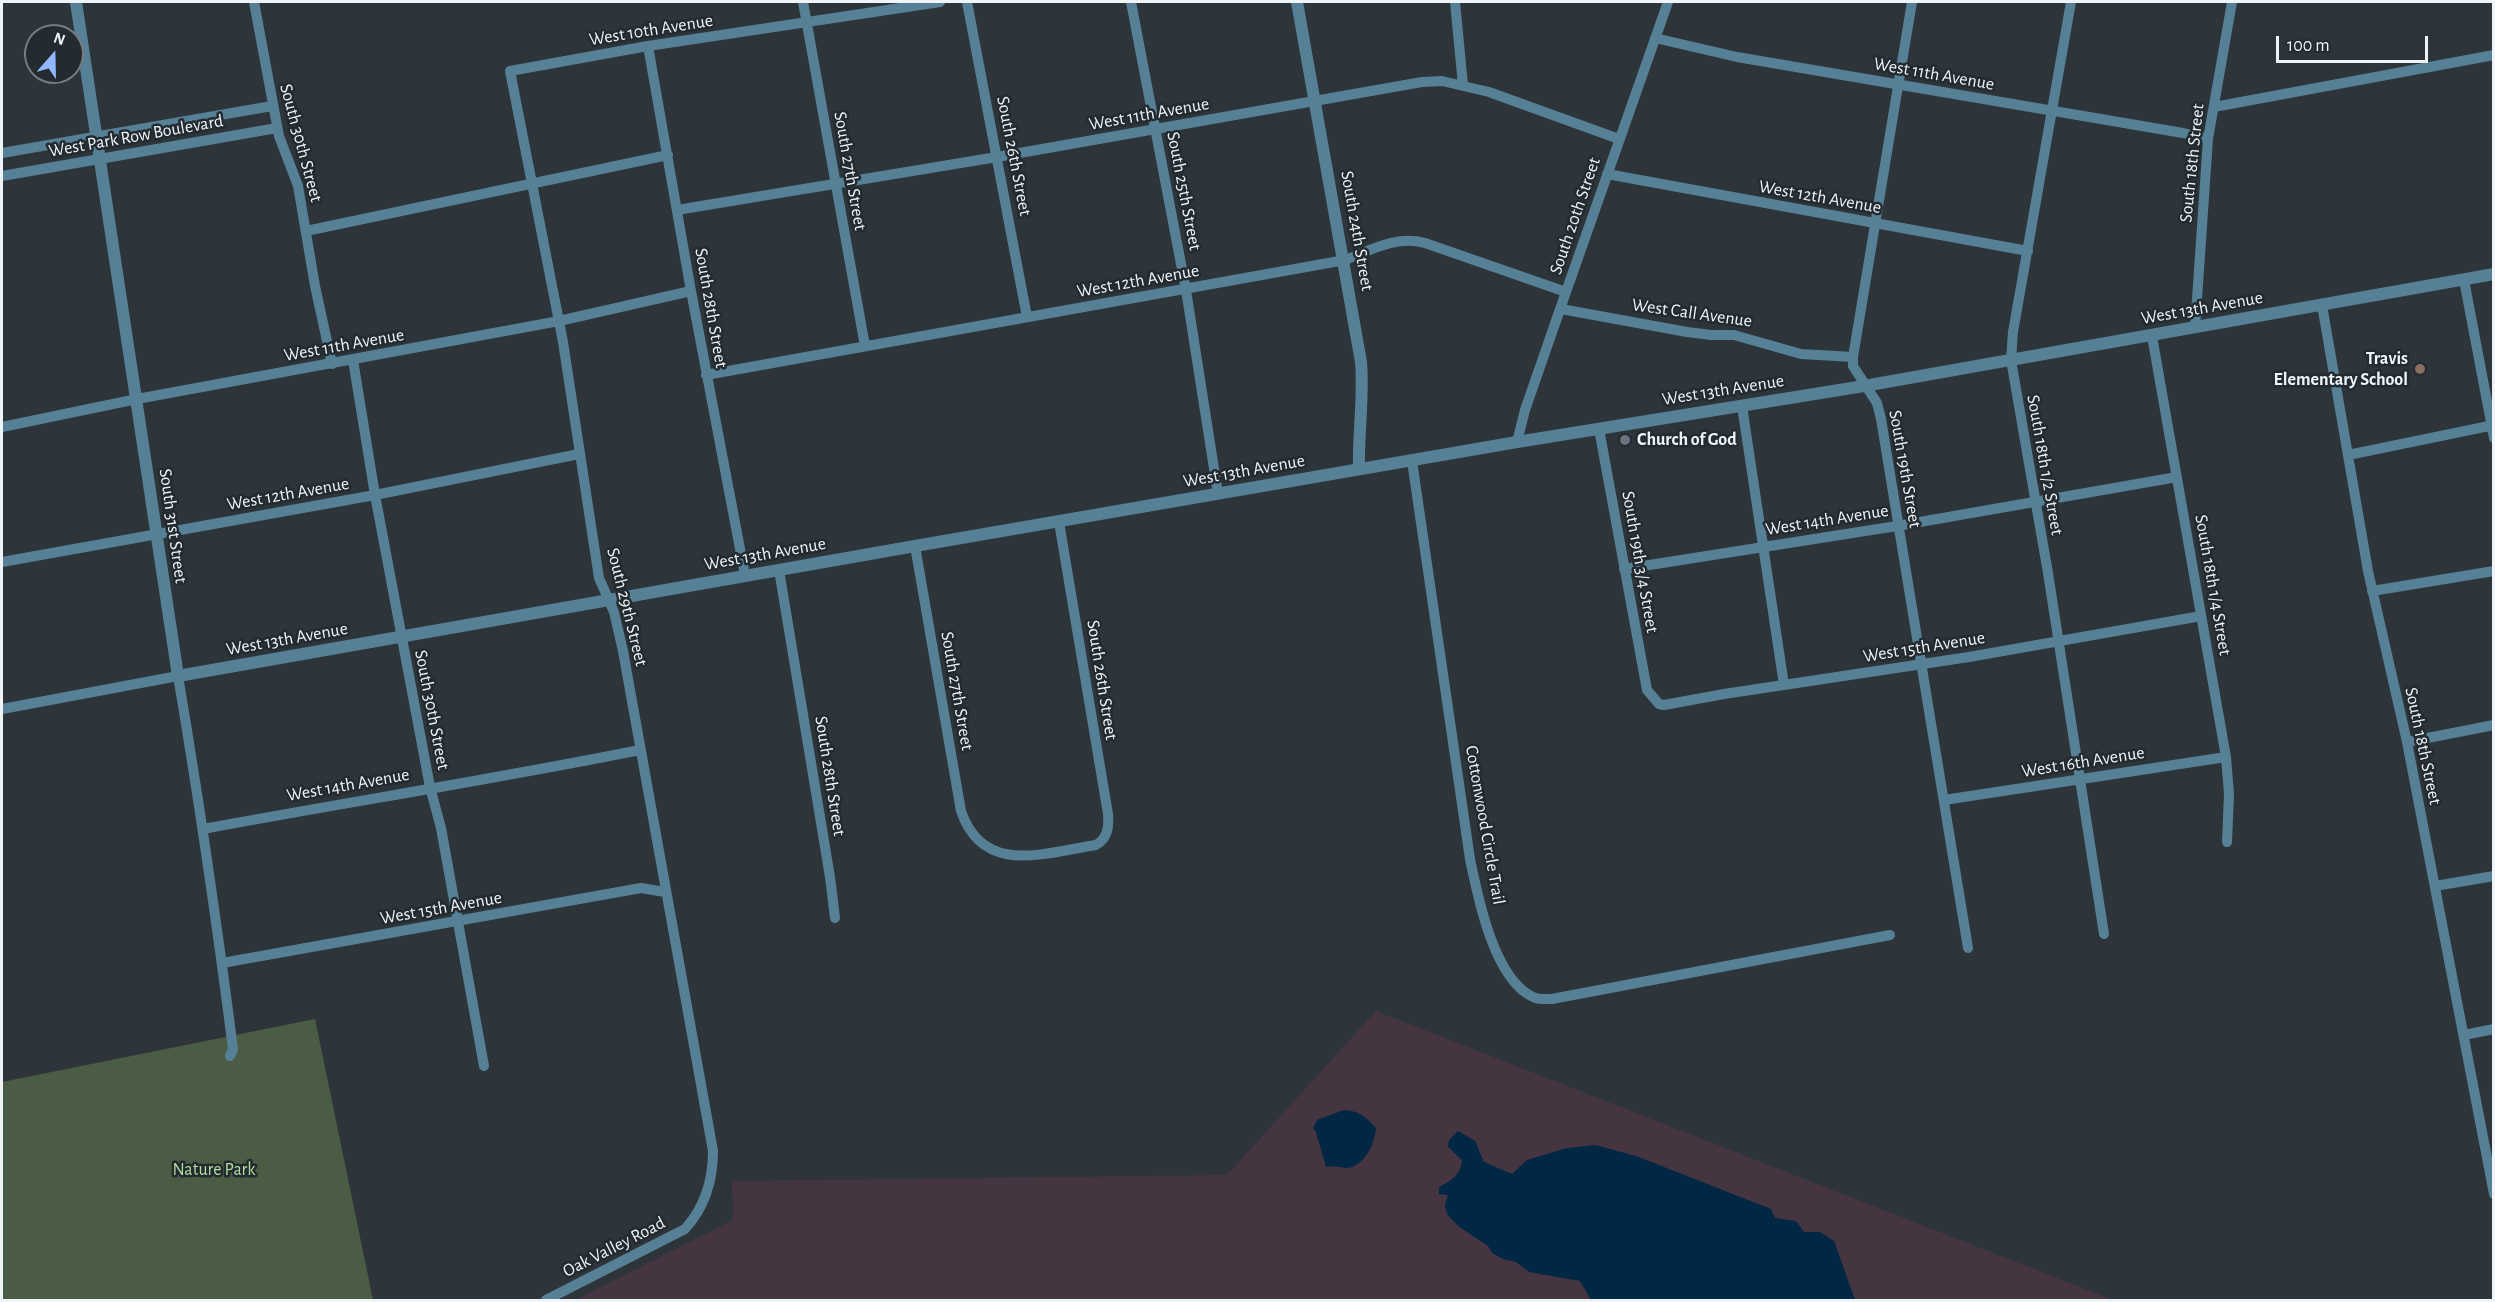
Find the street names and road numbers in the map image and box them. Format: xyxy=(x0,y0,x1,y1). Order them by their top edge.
street label: West 10th Avenue xyxy=(587,10,715,50)
street label: West 11th Avenue xyxy=(1872,53,1996,95)
street label: South 30th Street xyxy=(275,81,327,205)
street label: West 11th Avenue xyxy=(1087,93,1211,135)
street label: South 26th Street xyxy=(992,94,1036,218)
street label: South 18th Street xyxy=(2175,103,2209,223)
street label: West Park Row Boulevard xyxy=(47,110,225,162)
street label: South 27th Street xyxy=(829,110,871,232)
street label: South 25th Street xyxy=(1162,130,1206,252)
street label: South 20th Street xyxy=(1545,155,1605,277)
street label: South 24th Street xyxy=(1336,169,1378,293)
street label: West 12th Avenue xyxy=(1757,176,1883,218)
street label: South 28th Street xyxy=(690,246,732,370)
street label: West 12th Avenue xyxy=(1075,260,1201,302)
street label: West 13th Avenue xyxy=(2140,287,2264,329)
street label: West Call Avenue xyxy=(1631,294,1753,332)
street label: West 11th Avenue xyxy=(282,324,406,366)
street label: West 13th Avenue xyxy=(1661,370,1785,410)
street label: South 18th 1/2 Street xyxy=(2022,393,2068,537)
street label: South 19th Street xyxy=(1884,408,1926,530)
street label: West 13th Avenue xyxy=(1182,450,1306,492)
street label: South 31st Street xyxy=(154,467,192,585)
street label: West 12th Avenue xyxy=(225,473,351,515)
street label: South 19th 3/4 Street xyxy=(1617,489,1663,635)
street label: West 14th Avenue xyxy=(1764,500,1890,540)
street label: South 18th 1/4 Street xyxy=(2190,513,2236,657)
street label: West 13th Avenue xyxy=(703,533,827,575)
street label: South 29th Street xyxy=(602,546,652,668)
street label: West 13th Avenue xyxy=(225,618,349,660)
street label: South 26th Street xyxy=(1082,618,1122,742)
street label: West 15th Avenue xyxy=(1861,627,1987,667)
street label: South 27th Street xyxy=(936,630,978,752)
street label: South 30th Street xyxy=(410,648,454,772)
street label: South 18th Street xyxy=(2400,685,2446,807)
street label: South 28th Street xyxy=(810,714,850,838)
street label: West 16th Avenue xyxy=(2020,742,2146,782)
street label: Cottonwood Circle Trail xyxy=(1460,744,1510,906)
street label: West 14th Avenue xyxy=(285,764,411,806)
street label: West 15th Avenue xyxy=(378,887,504,929)
street label: Oak Valley Road xyxy=(559,1212,669,1282)

